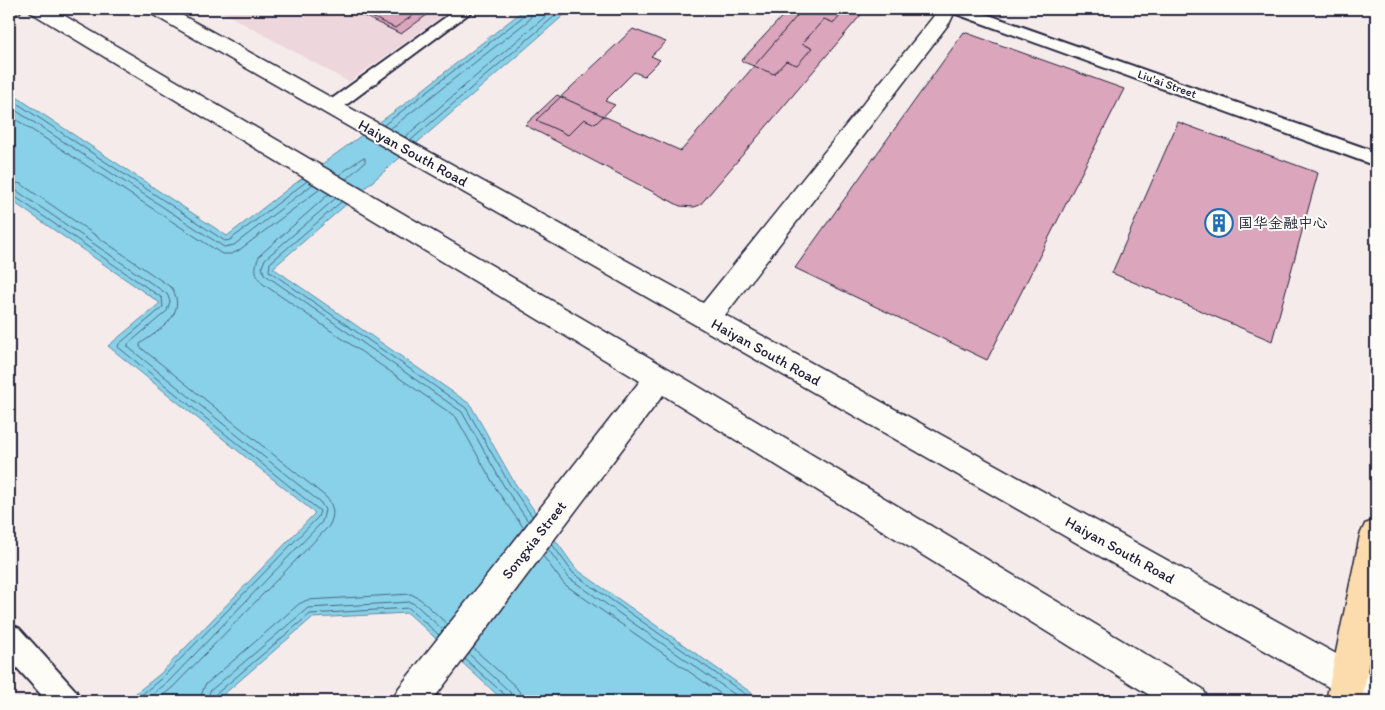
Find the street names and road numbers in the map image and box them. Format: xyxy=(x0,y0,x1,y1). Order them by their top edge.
street label: Liu'ai Street xyxy=(1136,67,1199,101)
street label: Haiyan South Road xyxy=(355,115,471,191)
street label: Haiyan South Road xyxy=(708,314,824,390)
street label: Songxia Street xyxy=(498,497,570,583)
street label: Haiyan South Road xyxy=(1062,512,1178,588)

